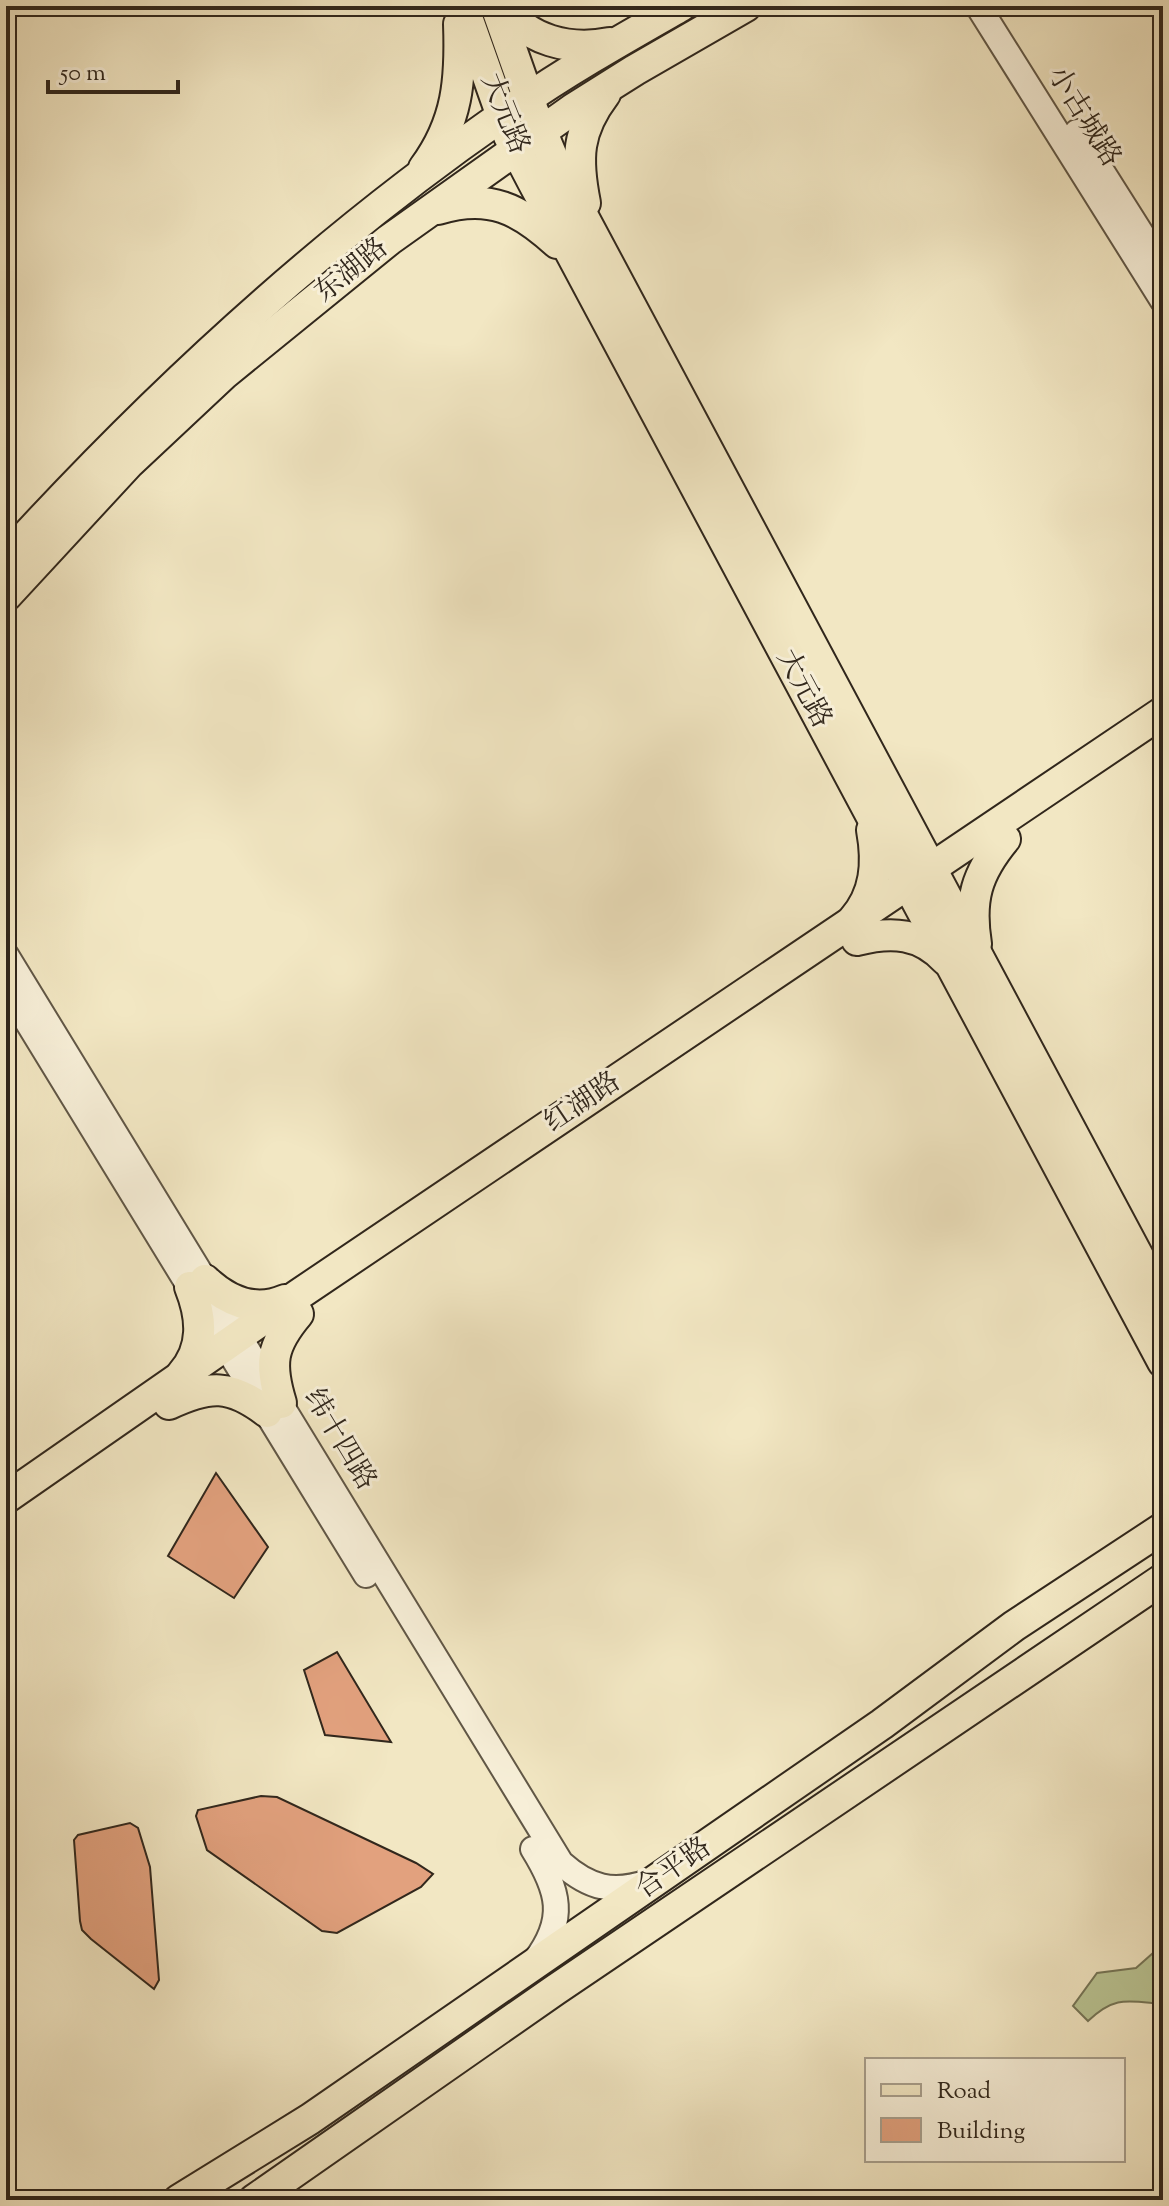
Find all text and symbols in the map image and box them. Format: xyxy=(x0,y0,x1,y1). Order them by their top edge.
scale bar xyxy=(48,44,178,94)
text: 50 m xyxy=(58,57,106,91)
street label: 小古城路 xyxy=(1036,59,1130,175)
street label: 大元路 xyxy=(470,68,538,160)
street label: 东湖路 xyxy=(307,229,397,313)
street label: 大元路 xyxy=(766,643,840,735)
street label: 红湖路 xyxy=(537,1063,629,1143)
street label: 纬十四路 xyxy=(293,1382,385,1498)
street label: 合平路 xyxy=(628,1829,720,1909)
legend xyxy=(865,2058,1125,2162)
text: Road xyxy=(937,2075,991,2109)
text: Building xyxy=(937,2115,1026,2149)

